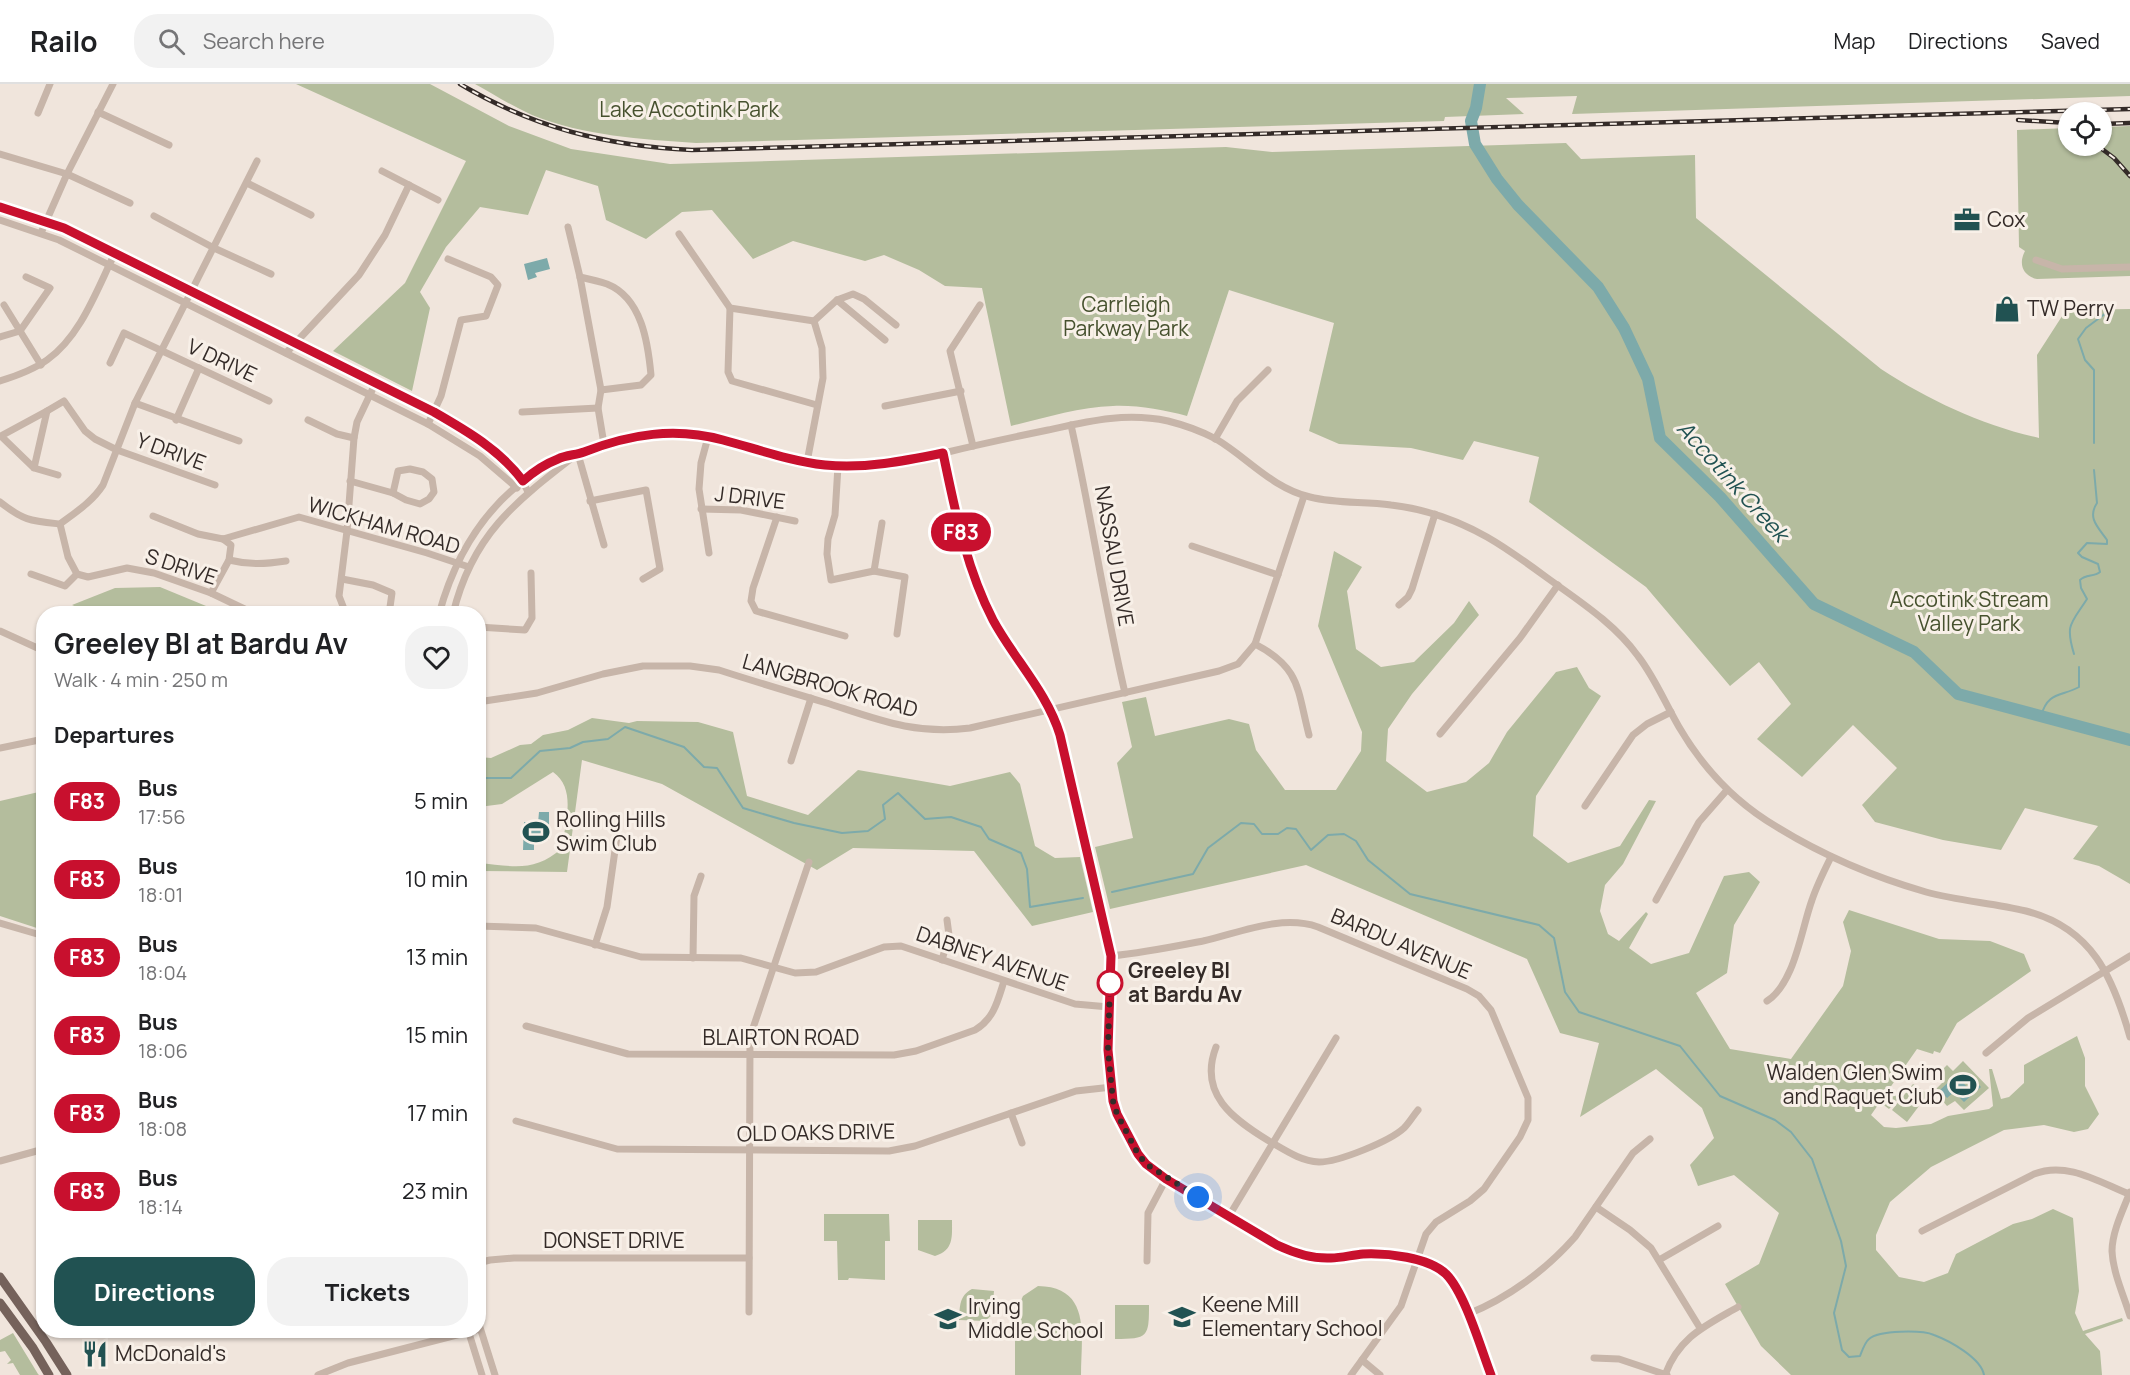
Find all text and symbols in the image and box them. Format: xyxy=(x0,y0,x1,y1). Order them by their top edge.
search box xyxy=(134,14,554,68)
text: Railo xyxy=(30,22,98,60)
icon: search xyxy=(155,25,188,58)
text: Search here xyxy=(203,26,325,56)
text: Map xyxy=(1834,27,1875,55)
text: Directions xyxy=(1908,27,2008,55)
text: Saved xyxy=(2041,27,2100,55)
park label: Lake Accotink Park xyxy=(599,95,779,123)
map controls xyxy=(2058,102,2112,156)
button: locate xyxy=(2058,102,2112,156)
office icon: Cox xyxy=(1952,205,1982,235)
place label: Cox xyxy=(1987,205,2025,233)
park label: Carrleigh Parkway Park xyxy=(1063,290,1189,342)
shop icon: TW Perry xyxy=(1992,294,2022,324)
place label: TW Perry xyxy=(2027,294,2114,322)
street label: V DRIVE xyxy=(183,332,262,388)
water label: Accotink Creek xyxy=(1671,414,1797,550)
street label: Y DRIVE xyxy=(133,426,210,477)
street label: J DRIVE xyxy=(713,479,787,515)
street label: NASSAU DRIVE xyxy=(1089,483,1141,628)
street label: WICKHAM ROAD xyxy=(305,490,464,560)
line badge: F83 xyxy=(926,512,996,552)
text: F83 xyxy=(943,518,979,546)
street label: S DRIVE xyxy=(142,541,221,591)
park label: Accotink Stream Valley Park xyxy=(1889,585,2049,637)
text: Greeley Bl at Bardu Av xyxy=(54,624,348,662)
button: heart xyxy=(405,626,468,689)
street label: LANGBROOK ROAD xyxy=(739,647,921,723)
text: Walk · 4 min · 250 m xyxy=(54,666,228,693)
text: Departures xyxy=(54,720,174,750)
text: Bus xyxy=(138,773,178,803)
text: 5 min xyxy=(414,786,468,816)
text: F83 xyxy=(69,787,105,815)
text: 17:56 xyxy=(138,803,186,830)
place label: Rolling Hills Swim Club xyxy=(556,805,666,857)
sports icon: Rolling Hills Swim Club xyxy=(521,817,551,847)
text: Bus xyxy=(138,851,178,881)
text: 10 min xyxy=(405,864,468,894)
text: F83 xyxy=(69,865,105,893)
text: 18:01 xyxy=(138,881,183,908)
street label: BARDU AVENUE xyxy=(1327,901,1476,985)
street label: DABNEY AVENUE xyxy=(913,919,1072,997)
text: Bus xyxy=(138,929,178,959)
text: 13 min xyxy=(406,942,468,972)
text: F83 xyxy=(69,943,105,971)
place label: Greeley Bl at Bardu Av xyxy=(1128,956,1242,1008)
text: 18:04 xyxy=(138,959,187,986)
marker: Greeley Bl at Bardu Av xyxy=(1097,970,1123,996)
text: Bus xyxy=(138,1007,178,1037)
text: 15 min xyxy=(405,1020,468,1050)
text: F83 xyxy=(69,1021,105,1049)
street label: BLAIRTON ROAD xyxy=(703,1023,859,1051)
text: 18:06 xyxy=(138,1037,188,1064)
place label: Walden Glen Swim and Raquet Club xyxy=(1767,1058,1943,1110)
sports icon: Walden Glen Swim and Raquet Club xyxy=(1948,1070,1978,1100)
text: Bus xyxy=(138,1085,178,1115)
text: 17 min xyxy=(407,1098,468,1128)
text: F83 xyxy=(69,1099,105,1127)
text: 18:08 xyxy=(138,1115,187,1142)
street label: OLD OAKS DRIVE xyxy=(737,1117,895,1147)
text: Bus xyxy=(138,1163,178,1193)
text: 23 min xyxy=(402,1176,468,1206)
text: F83 xyxy=(69,1177,105,1205)
your location xyxy=(1183,1182,1213,1212)
text: 18:14 xyxy=(138,1193,183,1220)
street label: DONSET DRIVE xyxy=(543,1226,685,1254)
button: Directions xyxy=(54,1257,255,1326)
button: Tickets xyxy=(267,1257,468,1326)
place label: Keene Mill Elementary School xyxy=(1202,1290,1383,1342)
place label: Irving Middle School xyxy=(968,1292,1104,1344)
school or university icon: Keene Mill Elementary School xyxy=(1167,1302,1197,1332)
school or university icon: Irving Middle School xyxy=(933,1304,963,1334)
restaurant icon: McDonald's xyxy=(80,1339,110,1369)
place label: McDonald's xyxy=(115,1339,226,1367)

